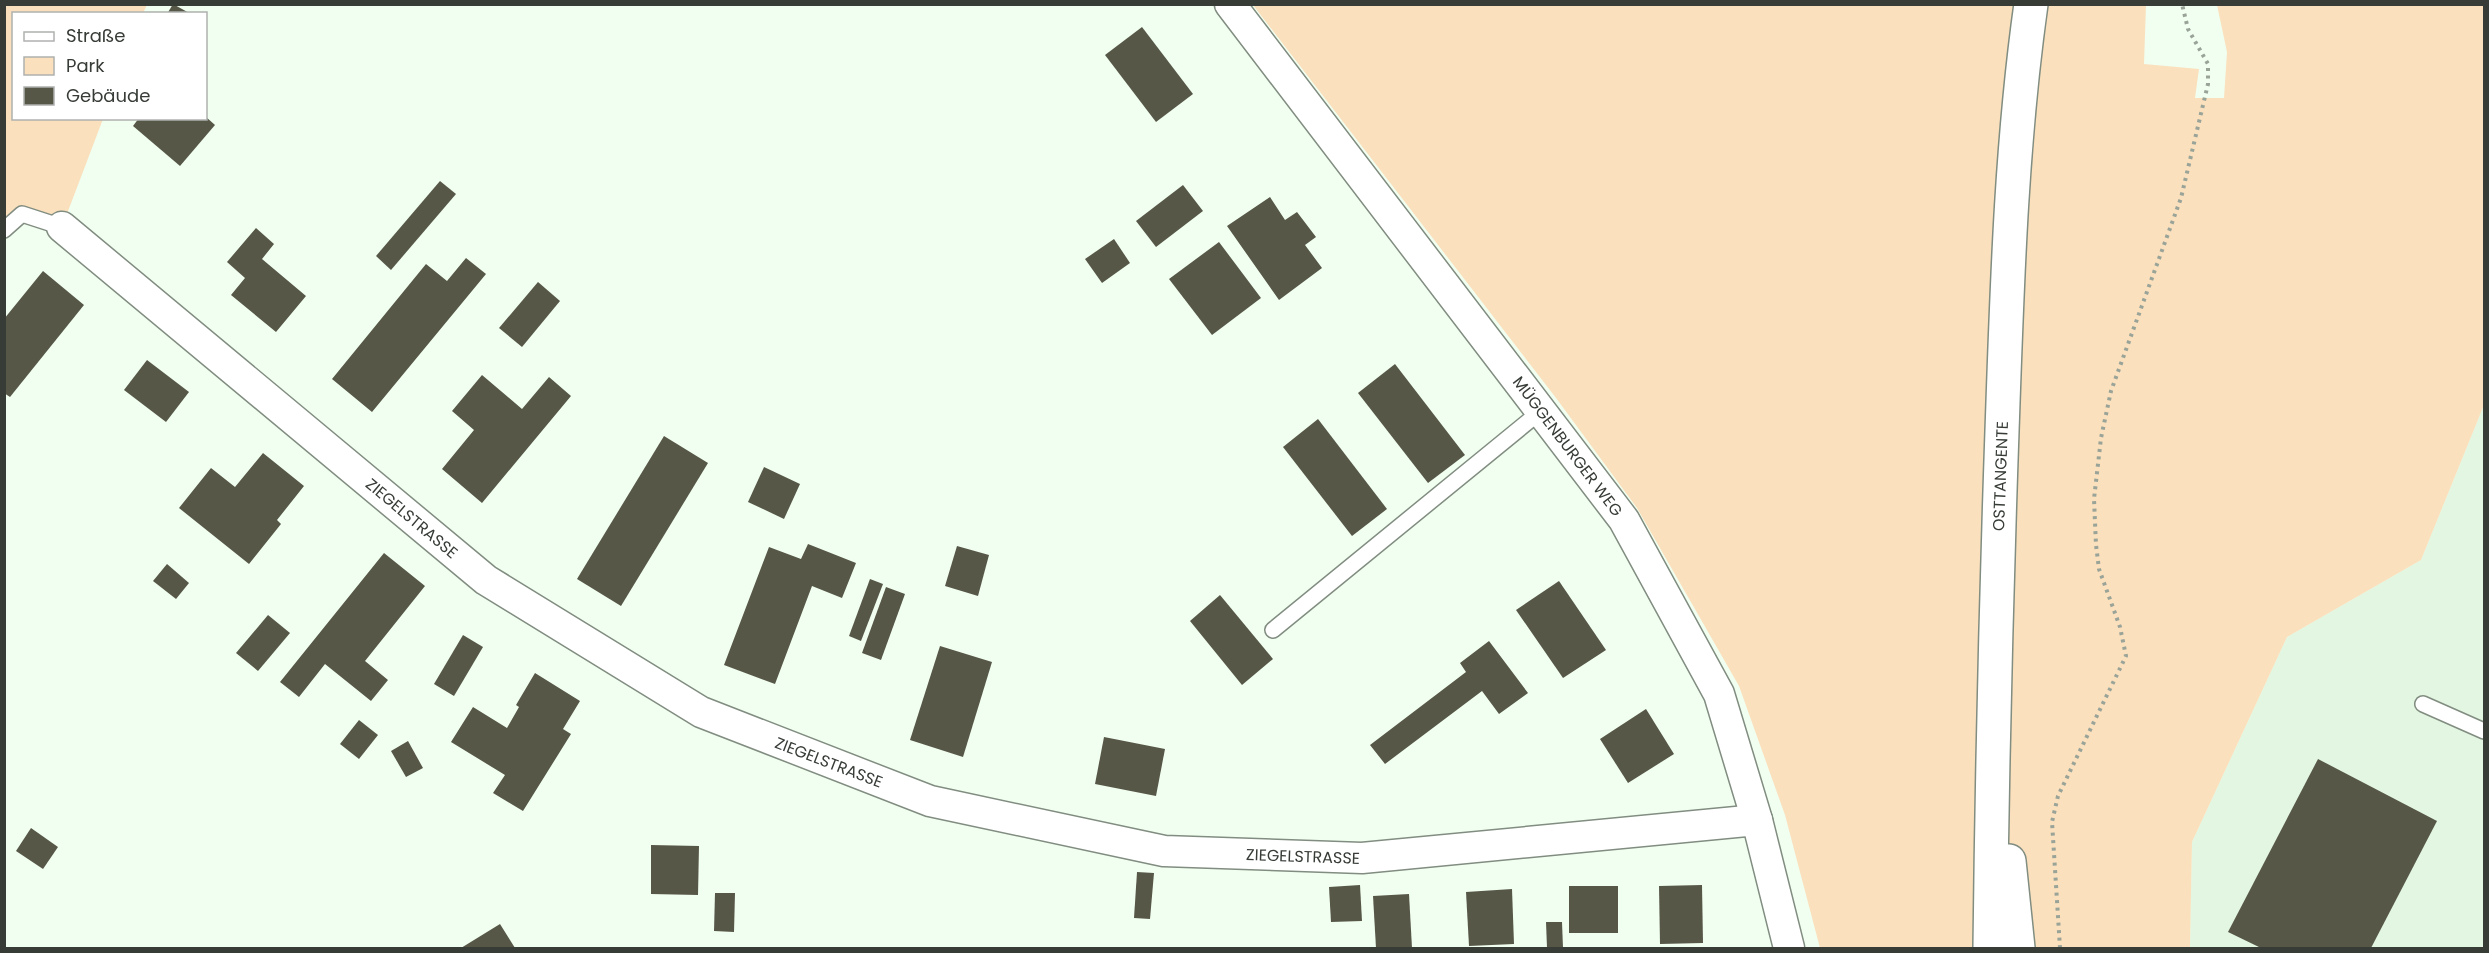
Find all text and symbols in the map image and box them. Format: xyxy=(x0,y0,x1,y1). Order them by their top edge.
legend xyxy=(12,12,207,120)
text: Straße xyxy=(66,23,125,48)
text: Park xyxy=(66,53,105,78)
text: Gebäude xyxy=(66,83,150,108)
street label: MÜGGENBURGER WEG xyxy=(1507,371,1628,521)
street label: OSTTANGENTE xyxy=(1987,421,2014,531)
street label: ZIEGELSTRASSE xyxy=(361,473,463,564)
street label: ZIEGELSTRASSE xyxy=(772,731,886,794)
street label: ZIEGELSTRASSE xyxy=(1246,843,1360,870)

